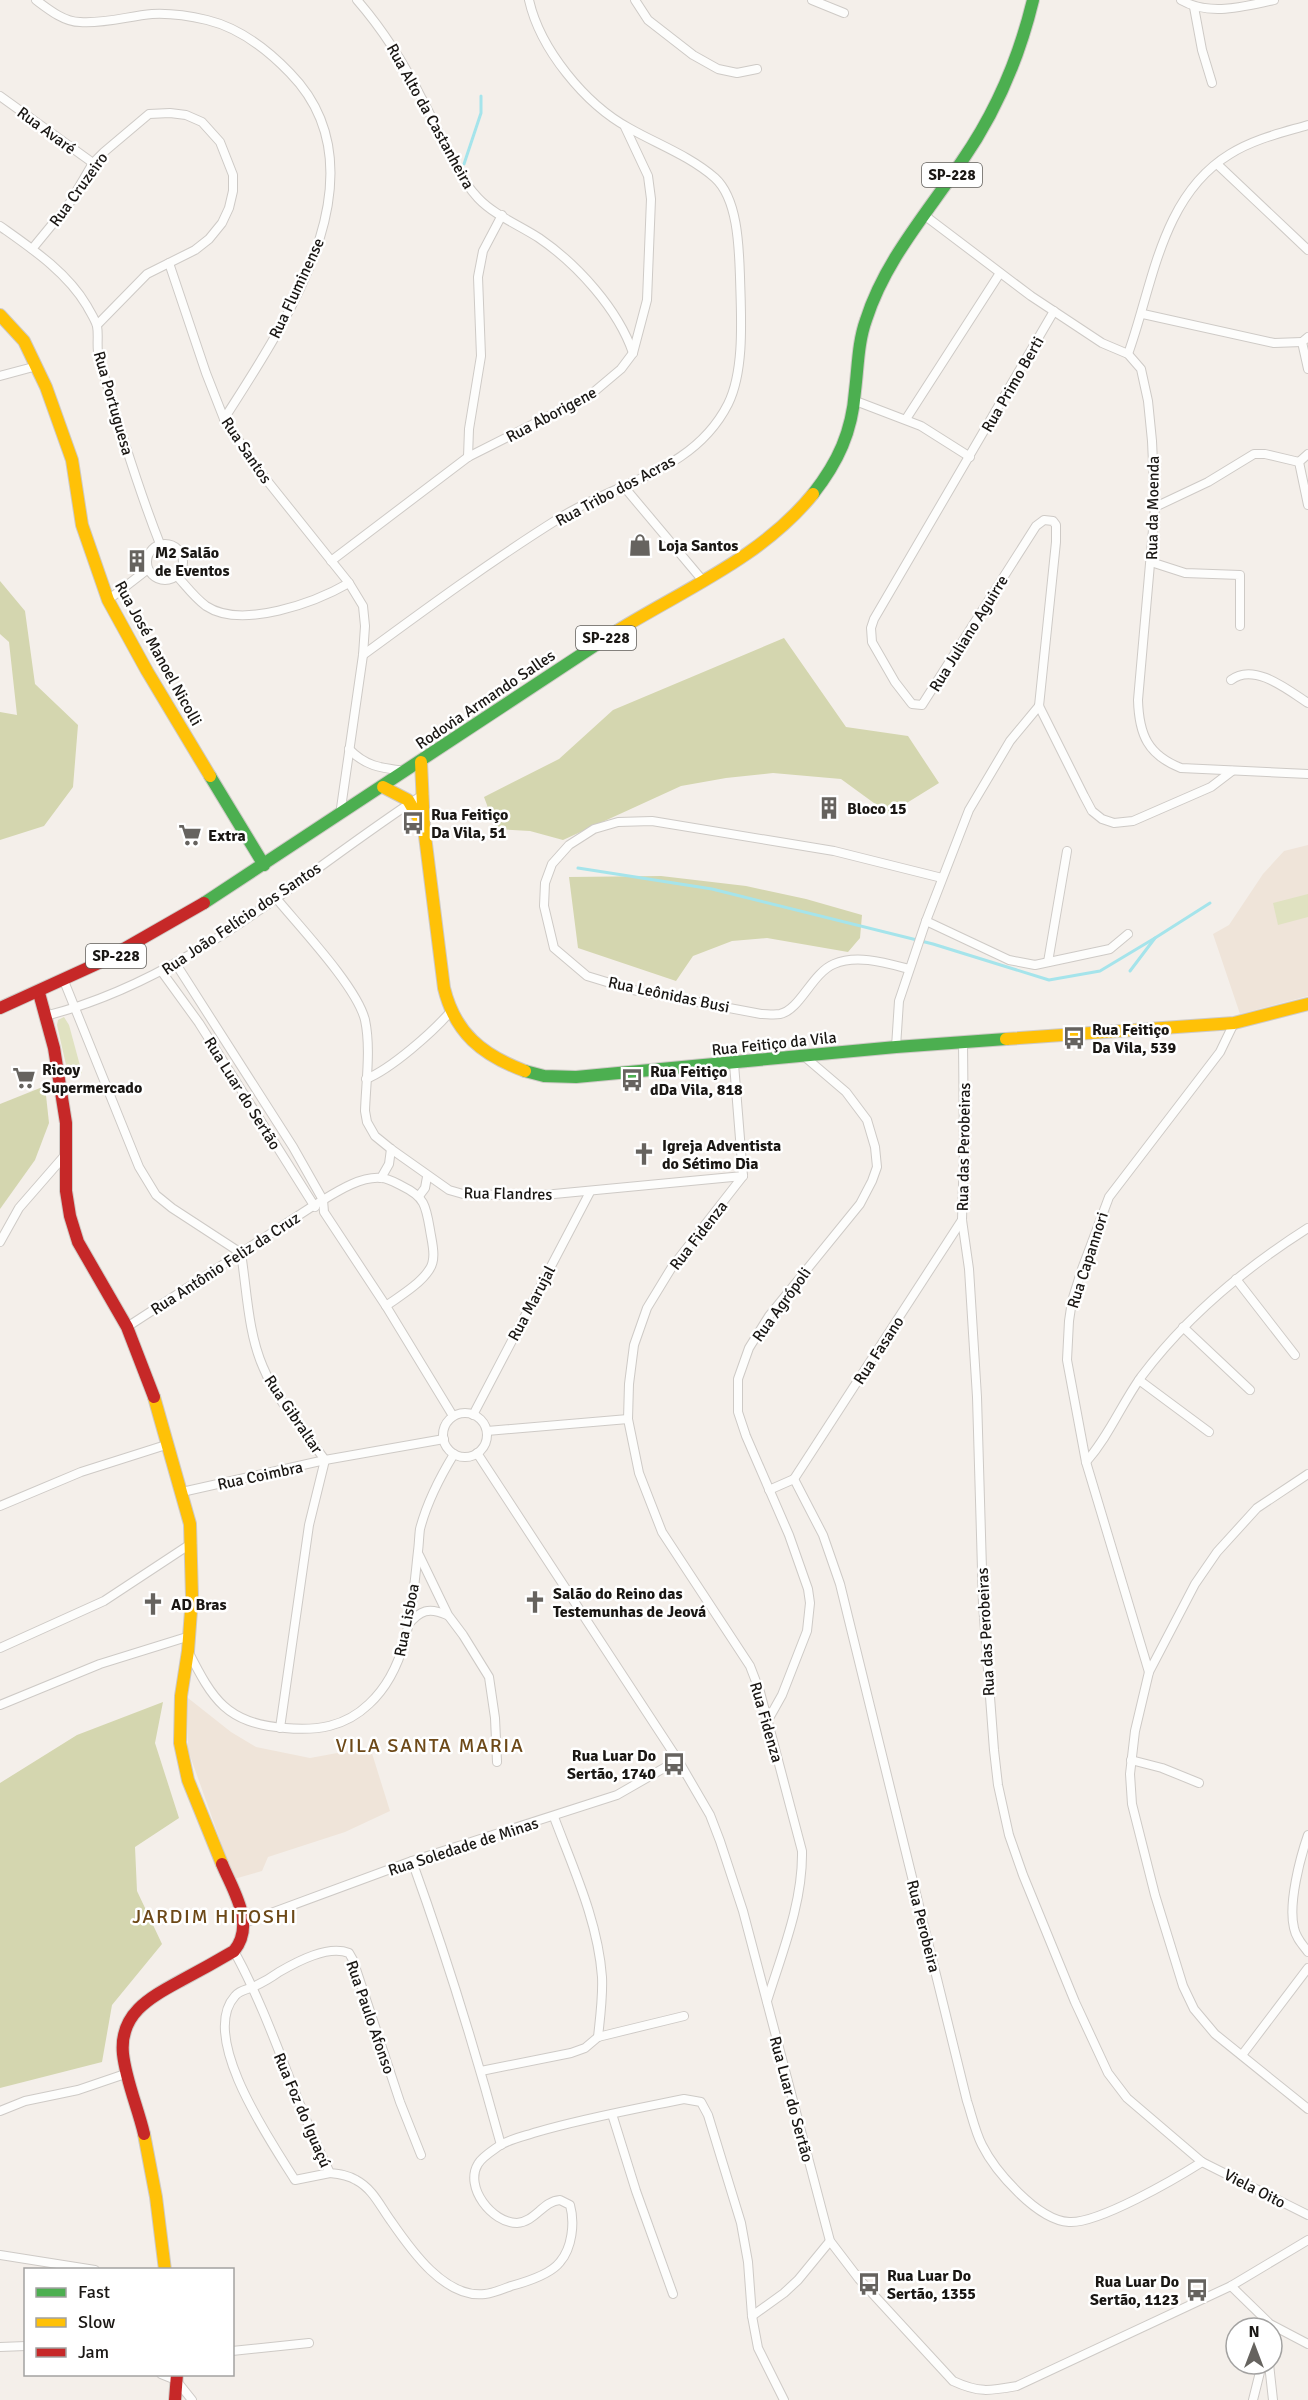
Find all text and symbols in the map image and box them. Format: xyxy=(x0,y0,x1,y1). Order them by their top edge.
street label: Rua Alto da Castanheira xyxy=(382,40,478,193)
street label: Rua Avaré xyxy=(13,103,80,159)
street label: Rua Cruzeiro xyxy=(45,148,113,231)
road number: SP-228 xyxy=(922,163,982,187)
street label: Rua Fluminense xyxy=(265,235,329,342)
street label: Rua Primo Berti xyxy=(977,333,1048,436)
street label: Rua Portuguesa xyxy=(89,349,137,458)
street label: Rua Aborigene xyxy=(503,383,600,447)
street label: Rua Santos xyxy=(217,413,276,488)
street label: Rua Tribo dos Acras xyxy=(552,451,679,531)
street label: Rua da Moenda xyxy=(1142,456,1164,560)
shop icon: Loja Santos xyxy=(627,532,653,558)
place label: Loja Santos xyxy=(658,536,738,556)
place label: M2 Salão de Eventos xyxy=(155,543,230,581)
building icon: M2 Salão de Eventos xyxy=(124,548,150,574)
street label: Rua Juliano Aguirre xyxy=(925,571,1013,696)
street label: Rua José Manoel Nicolli xyxy=(110,578,206,729)
road number: SP-228 xyxy=(576,626,636,650)
street label: Rodovia Armando Salles xyxy=(412,646,559,754)
building icon: Bloco 15 xyxy=(816,795,842,821)
place label: Bloco 15 xyxy=(847,799,907,819)
place label: Rua Feitiço Da Vila, 51 xyxy=(431,805,508,843)
bus stop icon: Rua Feitiço Da Vila, 51 xyxy=(400,810,426,836)
supermarket icon: Extra xyxy=(177,822,203,848)
place label: Extra xyxy=(208,826,246,846)
street label: Rua João Felício dos Santos xyxy=(158,858,325,980)
road number: SP-228 xyxy=(86,944,146,968)
street label: Rua Leônidas Busi xyxy=(606,972,731,1018)
place label: Rua Feitiço Da Vila, 539 xyxy=(1092,1020,1176,1058)
bus stop icon: Rua Feitiço Da Vila, 539 xyxy=(1061,1025,1087,1051)
street label: Rua Feitiço da Vila xyxy=(711,1027,838,1061)
street label: Rua Luar do Sertão xyxy=(199,1033,285,1154)
place label: Ricoy Supermercado xyxy=(42,1060,142,1098)
place label: Rua Feitiço dDa Vila, 818 xyxy=(650,1062,743,1100)
supermarket icon: Ricoy Supermercado xyxy=(11,1065,37,1091)
bus stop icon: Rua Feitiço dDa Vila, 818 xyxy=(619,1067,645,1093)
street label: Rua das Perobeiras xyxy=(953,1082,975,1212)
place label: Igreja Adventista do Sétimo Dia xyxy=(662,1136,781,1174)
church icon: Igreja Adventista do Sétimo Dia xyxy=(631,1141,657,1167)
street label: Rua Flandres xyxy=(464,1183,552,1205)
street label: Rua Fidenza xyxy=(665,1197,732,1274)
street label: Rua Antônio Feliz da Cruz xyxy=(147,1208,304,1320)
street label: Rua Capannori xyxy=(1063,1210,1113,1311)
street label: Rua Marujal xyxy=(504,1262,560,1345)
street label: Rua Agrópoli xyxy=(748,1263,816,1346)
street label: Rua Fasano xyxy=(849,1313,908,1389)
street label: Rua Gibraltar xyxy=(260,1371,327,1458)
street label: Rua Coimbra xyxy=(216,1457,305,1495)
street label: Rua das Perobeiras xyxy=(973,1567,999,1697)
street label: Rua Lisboa xyxy=(390,1582,424,1658)
place label: Salão do Reino das Testemunhas de Jeová xyxy=(553,1584,706,1622)
church icon: Salão do Reino das Testemunhas de Jeová xyxy=(522,1589,548,1615)
church icon: AD Bras xyxy=(140,1591,166,1617)
place label: AD Bras xyxy=(171,1595,227,1615)
street label: Rua Fidenza xyxy=(745,1680,787,1765)
district label: VILA SANTA MARIA xyxy=(336,1733,524,1758)
place label: Rua Luar Do Sertão, 1740 xyxy=(567,1746,656,1784)
bus stop icon: Rua Luar Do Sertão, 1740 xyxy=(661,1751,687,1777)
street label: Rua Soledade de Minas xyxy=(386,1813,541,1881)
street label: Rua Perobeira xyxy=(902,1878,944,1975)
district label: JARDIM HITOSHI xyxy=(132,1904,298,1929)
street label: Rua Paulo Afonso xyxy=(341,1958,399,2077)
street label: Rua Luar do Sertão xyxy=(765,2034,817,2164)
street label: Rua Foz do Iguaçú xyxy=(269,2050,335,2171)
street label: Viela Oito xyxy=(1220,2165,1289,2213)
place label: Rua Luar Do Sertão, 1355 xyxy=(887,2266,976,2304)
legend xyxy=(24,2268,234,2376)
bus stop icon: Rua Luar Do Sertão, 1355 xyxy=(856,2271,882,2297)
place label: Rua Luar Do Sertão, 1123 xyxy=(1090,2272,1179,2310)
bus stop icon: Rua Luar Do Sertão, 1123 xyxy=(1184,2277,1210,2303)
text: Fast xyxy=(78,2281,110,2303)
text: Slow xyxy=(78,2311,115,2333)
north arrow xyxy=(1224,2316,1284,2376)
text: N xyxy=(1248,2322,1260,2342)
text: Jam xyxy=(78,2341,109,2363)

